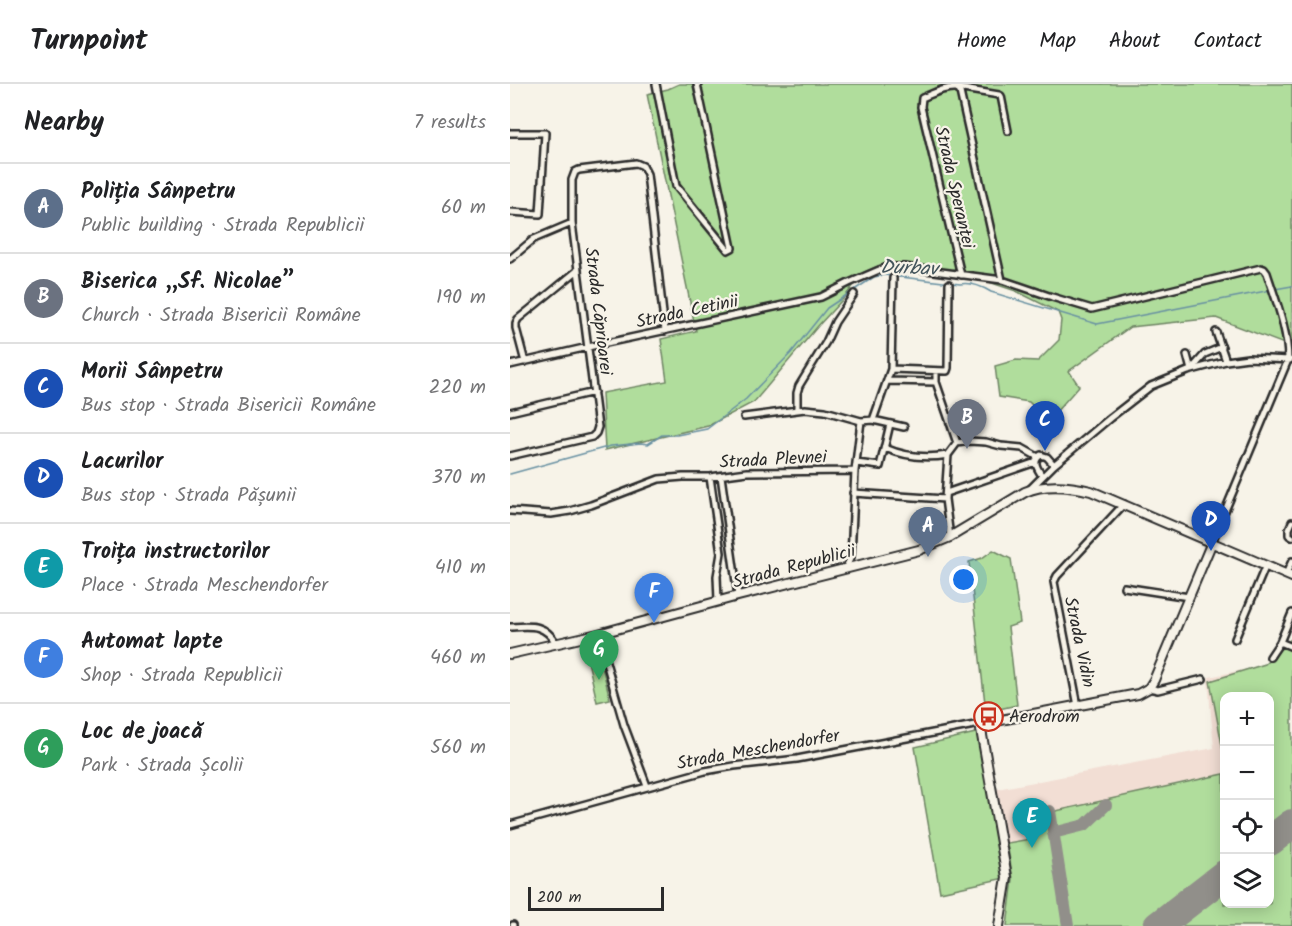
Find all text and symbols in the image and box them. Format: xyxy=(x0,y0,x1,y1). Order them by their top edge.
text: Turnpoint xyxy=(30,19,148,64)
text: Home xyxy=(957,25,1006,58)
text: Map xyxy=(1039,25,1076,58)
text: About xyxy=(1109,25,1160,58)
text: Contact xyxy=(1193,25,1262,58)
text: Nearby xyxy=(24,102,104,144)
text: 7 results xyxy=(414,107,486,139)
street label: Strada Speranței xyxy=(925,123,982,252)
text: Poliția Sânpetru xyxy=(81,175,235,210)
text: A xyxy=(37,192,50,224)
text: 60 m xyxy=(441,192,486,224)
text: Public building · Strada Republicii xyxy=(81,210,364,242)
street label: Strada Căprioarei xyxy=(575,246,620,377)
water label: Durbav xyxy=(880,252,941,286)
text: Biserica „Sf. Nicolae” xyxy=(81,265,295,300)
text: B xyxy=(37,282,50,314)
text: 190 m xyxy=(436,282,486,314)
street label: Strada Cetinii xyxy=(634,287,742,337)
text: Church · Strada Bisericii Române xyxy=(81,300,361,332)
text: Morii Sânpetru xyxy=(81,355,222,390)
text: C xyxy=(37,372,50,404)
text: 220 m xyxy=(429,372,486,404)
text: Bus stop · Strada Bisericii Române xyxy=(81,390,376,422)
pin: B xyxy=(948,400,986,449)
pin: C xyxy=(1026,402,1064,451)
street label: Strada Plevnei xyxy=(719,443,828,478)
text: Lacurilor xyxy=(81,445,163,480)
text: D xyxy=(37,462,50,494)
text: 370 m xyxy=(431,462,486,494)
text: Bus stop · Strada Pășunii xyxy=(81,480,296,512)
pin: D xyxy=(1192,502,1230,551)
pin: A xyxy=(908,508,948,557)
text: Troița instructorilor xyxy=(81,535,269,570)
street label: Strada Republicii xyxy=(730,537,860,598)
text: E xyxy=(38,552,49,584)
text: 410 m xyxy=(435,552,486,584)
your location xyxy=(949,565,978,594)
text: Place · Strada Meschendorfer xyxy=(81,570,328,602)
pin: F xyxy=(634,574,674,623)
street label: Strada Vidin xyxy=(1055,594,1102,690)
text: Automat lapte xyxy=(81,625,223,660)
pin: G xyxy=(580,630,619,680)
text: F xyxy=(38,642,49,674)
text: 460 m xyxy=(430,642,486,674)
text: Shop · Strada Republicii xyxy=(81,660,282,692)
map controls xyxy=(1220,692,1274,908)
button: + xyxy=(1220,692,1274,746)
bus stop icon: Aerodrom xyxy=(972,700,1004,732)
place label: Aerodrom xyxy=(1009,703,1080,732)
text: Loc de joacă xyxy=(81,715,202,750)
street label: Strada Meschendorfer xyxy=(675,722,843,779)
text: G xyxy=(38,732,49,764)
text: 560 m xyxy=(430,732,486,764)
button: − xyxy=(1220,746,1274,800)
text: Park · Strada Școlii xyxy=(81,750,243,782)
pin: E xyxy=(1012,798,1052,848)
button: locate xyxy=(1220,800,1274,854)
button: layers xyxy=(1220,854,1274,908)
scale bar xyxy=(528,884,664,912)
text: 200 m xyxy=(537,885,581,910)

